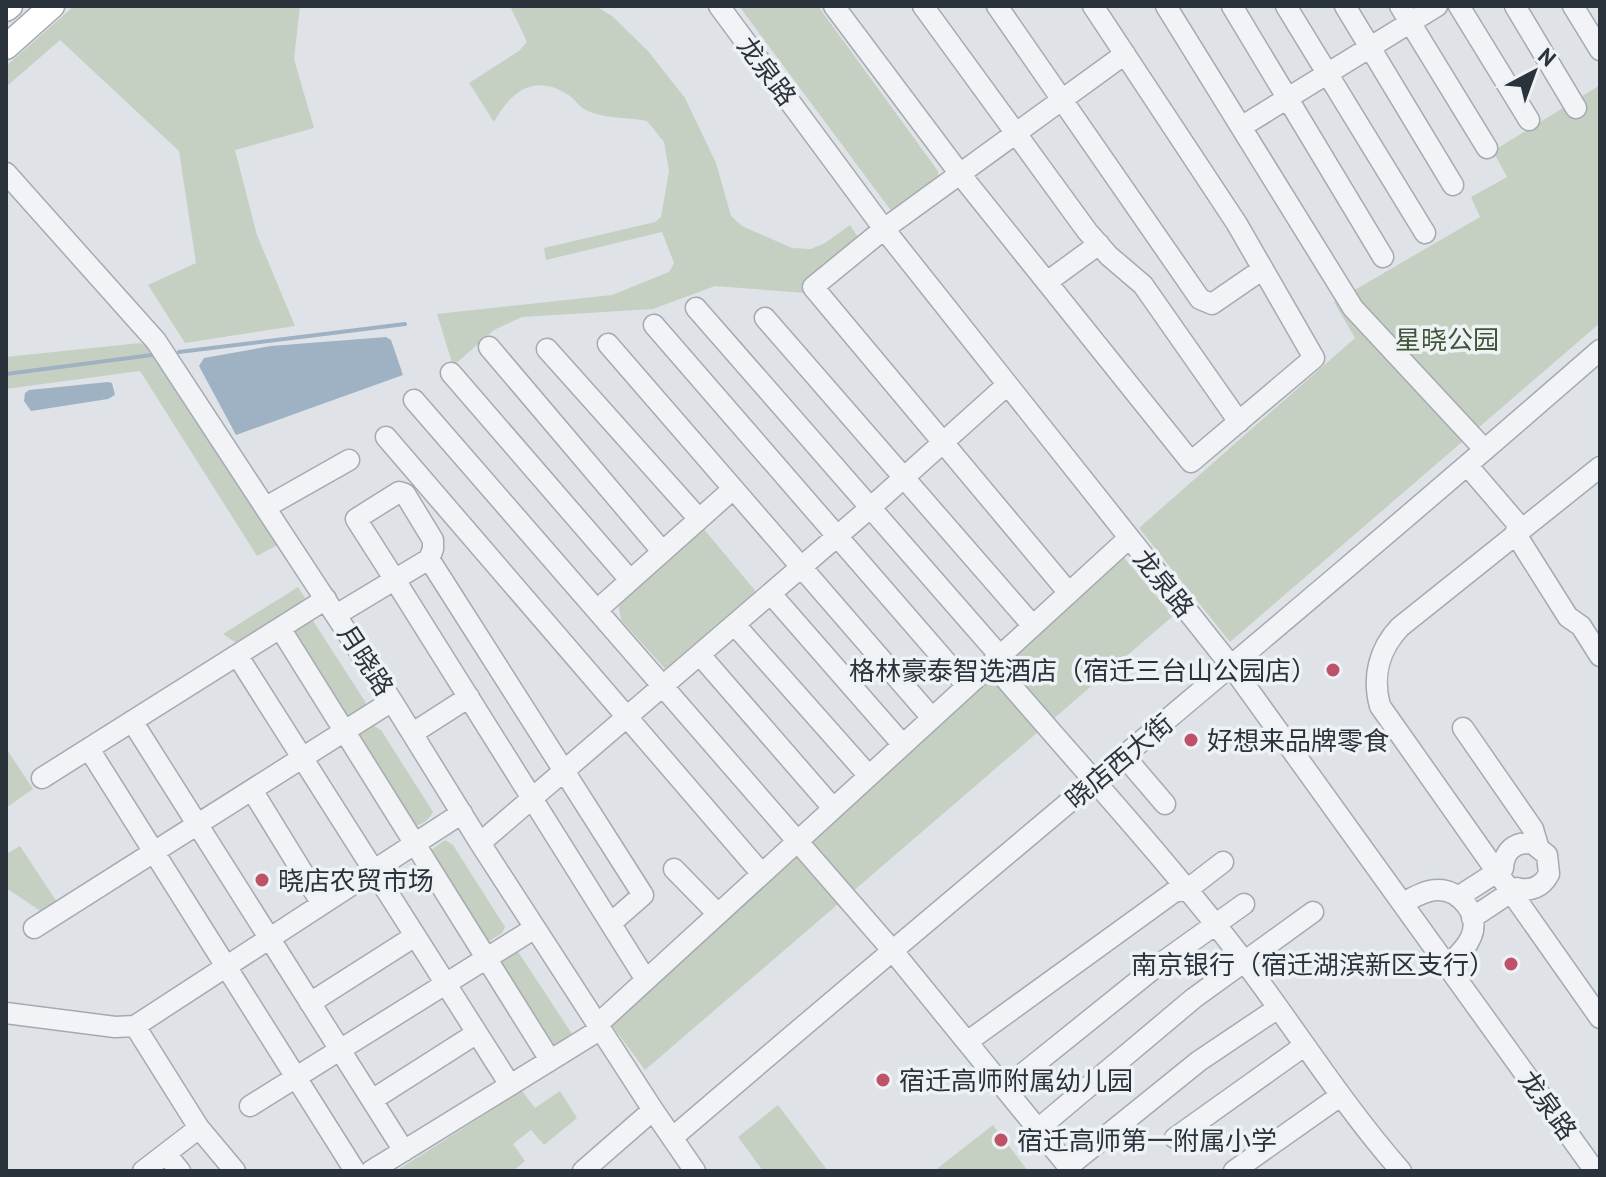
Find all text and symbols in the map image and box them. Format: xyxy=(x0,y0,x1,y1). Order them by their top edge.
street label: 龙泉路 xyxy=(730,30,804,112)
north arrow xyxy=(1494,32,1574,112)
text: N xyxy=(1532,42,1562,72)
park label: 星晓公园 xyxy=(1395,323,1499,356)
street label: 龙泉路 xyxy=(1127,542,1201,624)
street label: 月晓路 xyxy=(331,618,401,702)
place label: 格林豪泰智选酒店（宿迁三台山公园店） xyxy=(849,654,1317,687)
marker: 格林豪泰智选酒店（宿迁三台山公园店） xyxy=(1324,661,1342,679)
street label: 晓店西大街 xyxy=(1059,707,1179,815)
place label: 好想来品牌零食 xyxy=(1207,724,1389,757)
marker: 好想来品牌零食 xyxy=(1182,731,1200,749)
place label: 晓店农贸市场 xyxy=(278,864,434,897)
marker: 晓店农贸市场 xyxy=(253,871,271,889)
place label: 南京银行（宿迁湖滨新区支行） xyxy=(1131,948,1495,981)
marker: 南京银行（宿迁湖滨新区支行） xyxy=(1502,955,1520,973)
place label: 宿迁高师附属幼儿园 xyxy=(899,1064,1133,1097)
street label: 龙泉路 xyxy=(1512,1064,1584,1146)
marker: 宿迁高师附属幼儿园 xyxy=(874,1071,892,1089)
place label: 宿迁高师第一附属小学 xyxy=(1017,1124,1277,1157)
marker: 宿迁高师第一附属小学 xyxy=(992,1131,1010,1149)

